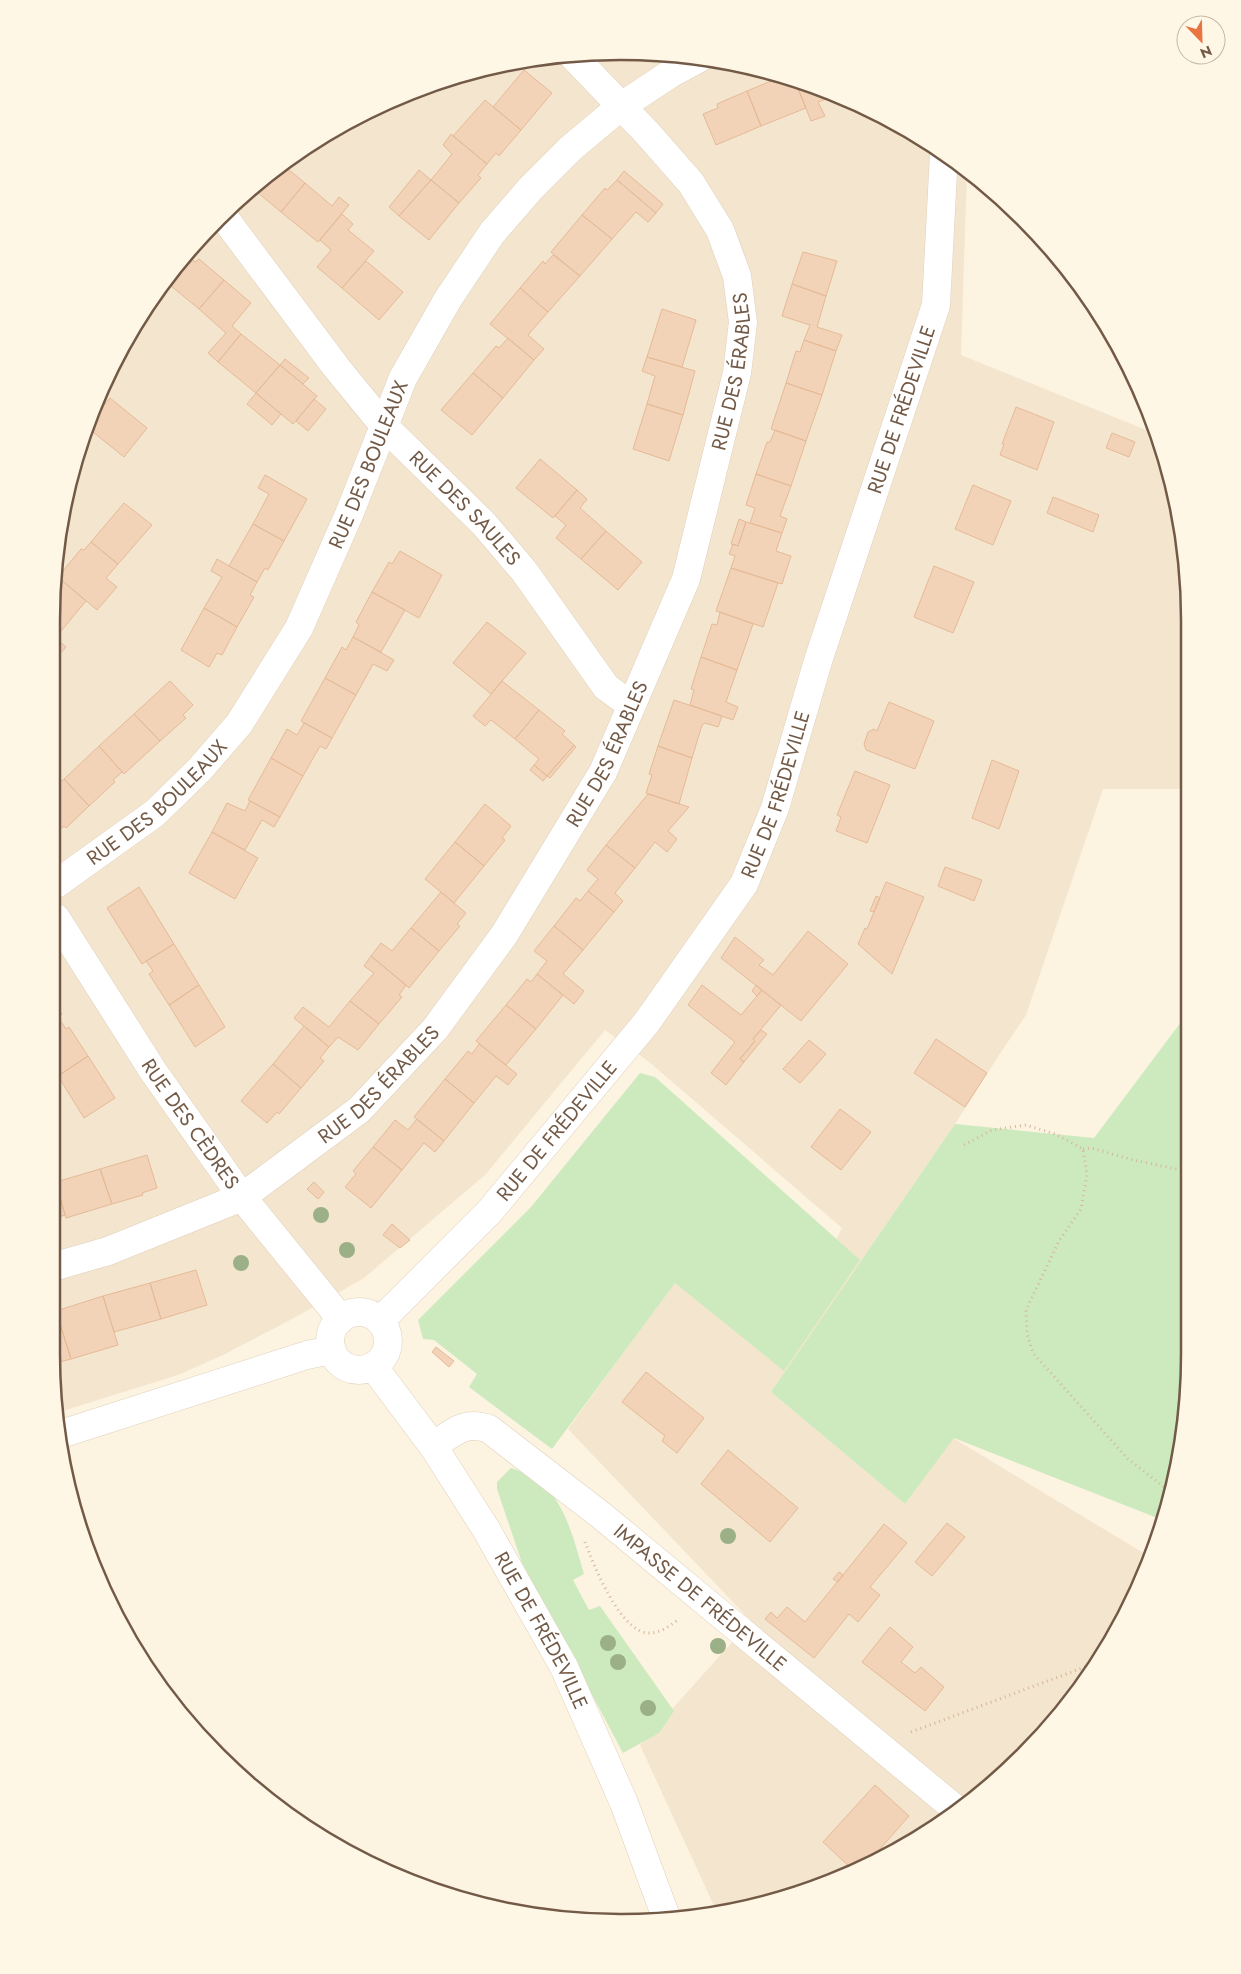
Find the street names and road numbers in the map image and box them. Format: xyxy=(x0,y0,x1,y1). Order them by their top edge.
street label: RUE DES ÉRABLES xyxy=(704,291,758,453)
street label: RUE DE FRÉDEVILLE xyxy=(860,322,943,497)
street label: RUE DES BOULEAUX xyxy=(321,376,415,553)
street label: RUE DES SAULES xyxy=(403,444,528,572)
street label: RUE DES ÉRABLES xyxy=(559,676,655,832)
street label: RUE DE FRÉDEVILLE xyxy=(733,707,817,883)
street label: RUE DES BOULEAUX xyxy=(81,733,234,872)
street label: RUE DES ÉRABLES xyxy=(312,1019,446,1150)
street label: RUE DES CÈDRES xyxy=(134,1053,247,1195)
street label: RUE DE FRÉDEVILLE xyxy=(490,1054,624,1207)
street label: IMPASSE DE FRÉDEVILLE xyxy=(607,1517,793,1678)
street label: RUE DE FRÉDEVILLE xyxy=(487,1546,595,1714)

